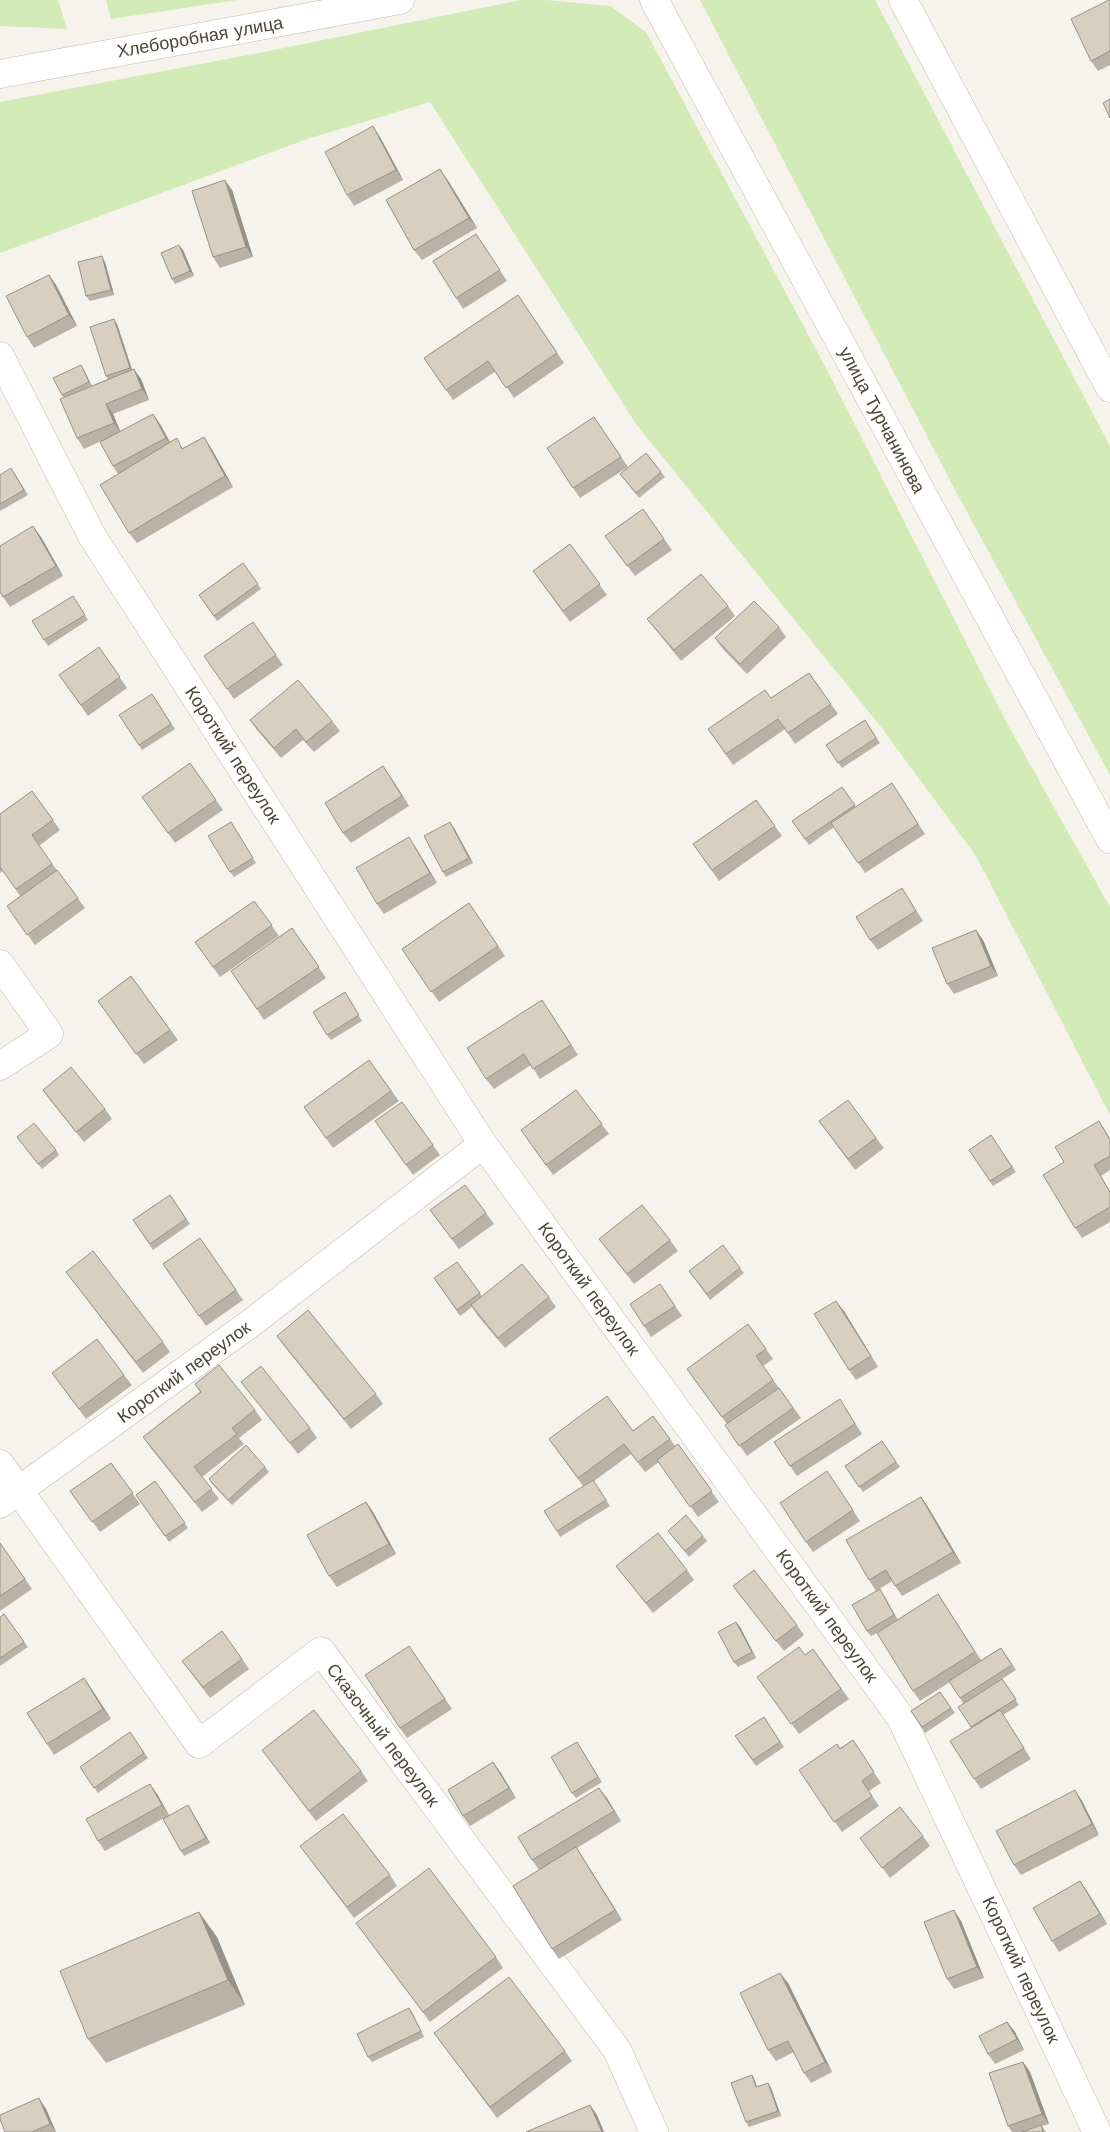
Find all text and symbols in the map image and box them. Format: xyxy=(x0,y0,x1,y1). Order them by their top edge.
street label: Хлеборобная улица xyxy=(115,11,286,61)
street label: улица Турчанинова xyxy=(835,343,930,497)
street label: Короткий переулок xyxy=(181,682,286,827)
street label: Короткий переулок xyxy=(534,1218,645,1359)
street label: Короткий переулок xyxy=(113,1316,254,1427)
street label: Короткий переулок xyxy=(772,1545,883,1686)
street label: Сказочный переулок xyxy=(323,1659,444,1811)
street label: Короткий переулок xyxy=(978,1893,1065,2047)

